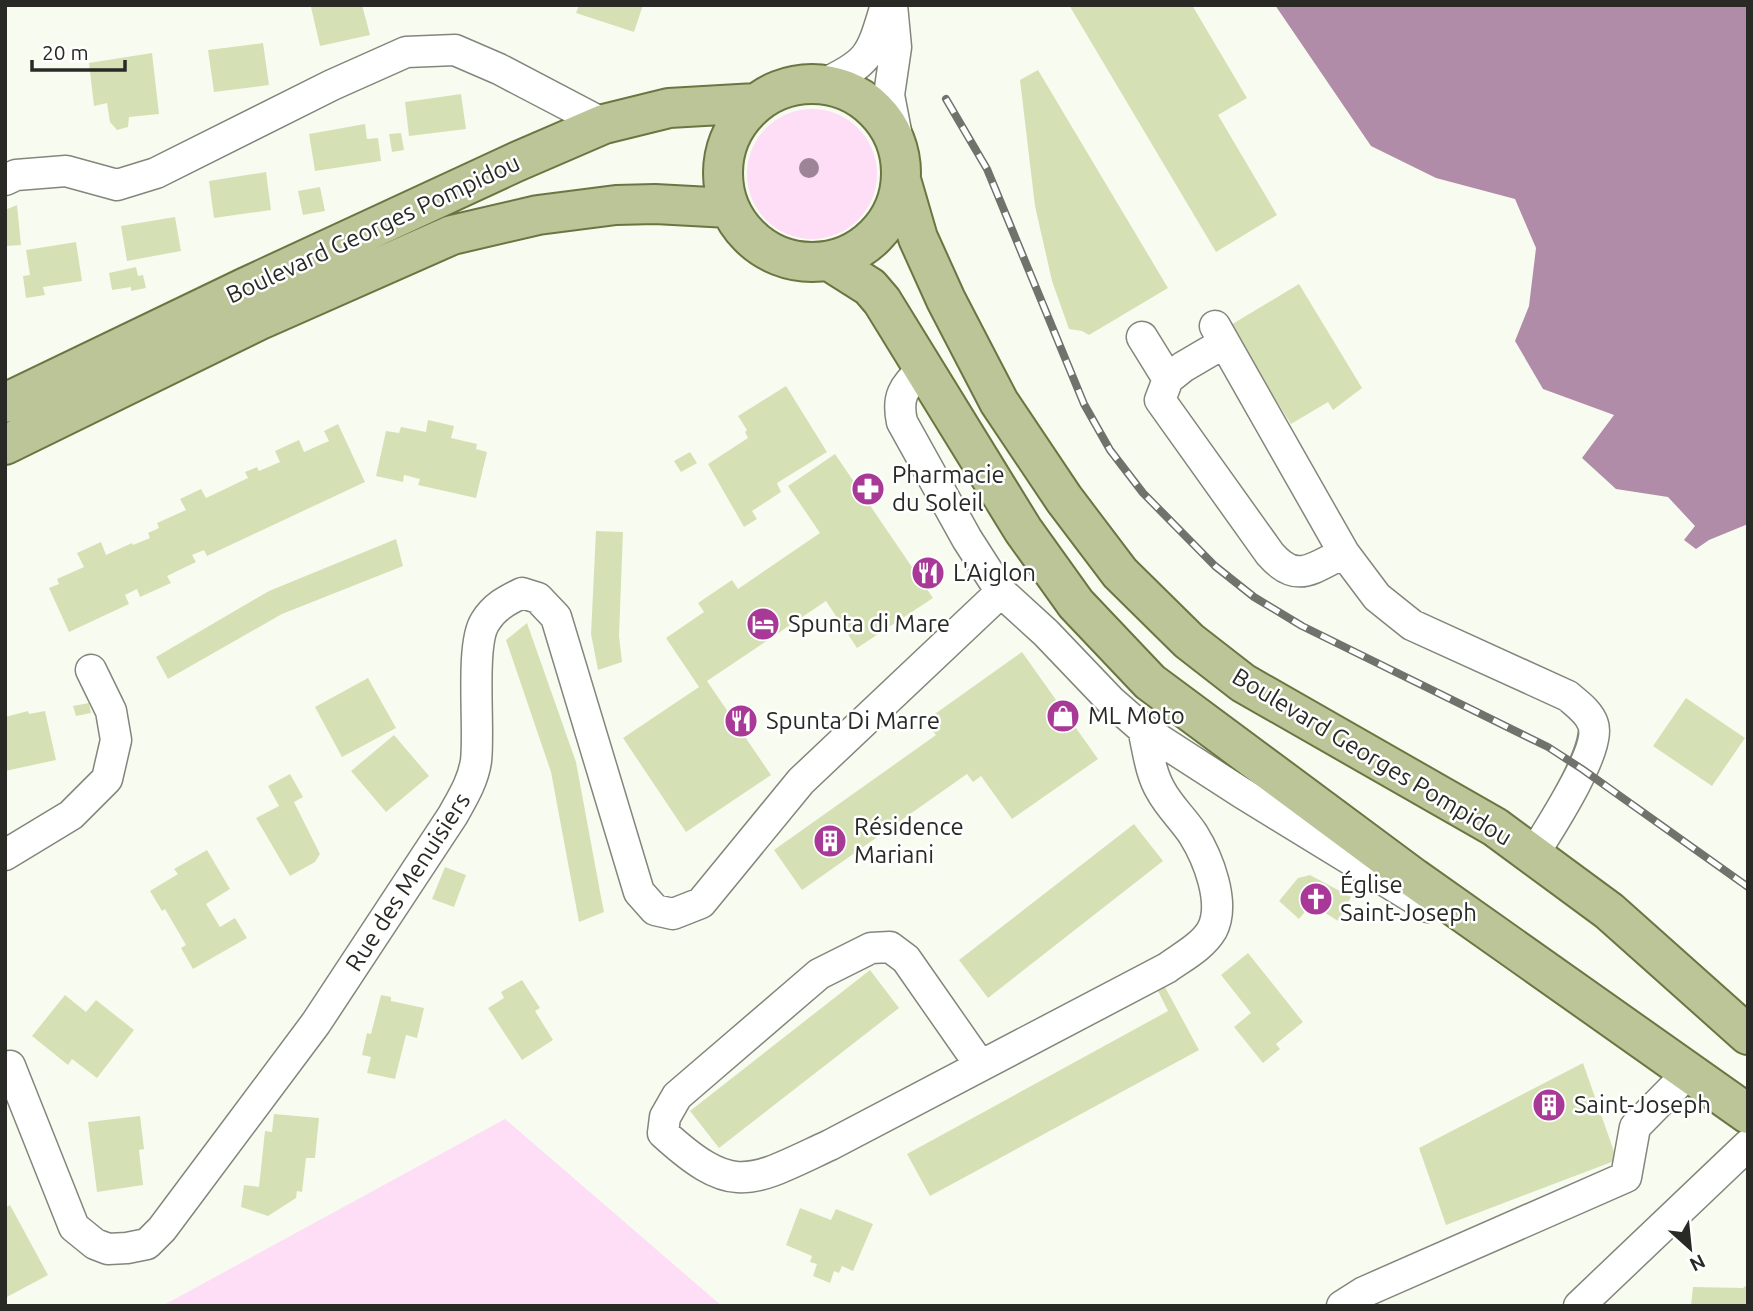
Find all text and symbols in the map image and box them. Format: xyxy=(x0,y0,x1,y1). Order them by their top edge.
scale bar xyxy=(32,28,124,72)
text: 20 m xyxy=(42,40,89,64)
street label: Boulevard Georges Pompidou xyxy=(222,149,524,309)
place label: Pharmacie du Soleil xyxy=(892,461,1005,516)
pharmacy icon: Pharmacie du Soleil xyxy=(849,470,887,508)
restaurant icon: L'Aiglon xyxy=(909,554,947,592)
place label: L'Aiglon xyxy=(953,559,1036,586)
hotel icon: Spunta di Mare xyxy=(744,605,782,643)
place label: Spunta di Mare xyxy=(788,610,950,637)
street label: Boulevard Georges Pompidou xyxy=(1228,662,1517,851)
shop icon: ML Moto xyxy=(1044,697,1082,735)
restaurant icon: Spunta Di Marre xyxy=(722,702,760,740)
place label: ML Moto xyxy=(1088,702,1185,729)
place label: Spunta Di Marre xyxy=(766,707,940,734)
street label: Rue des Menuisiers xyxy=(340,788,475,976)
place label: Résidence Mariani xyxy=(854,813,964,868)
building icon: Résidence Mariani xyxy=(811,822,849,860)
place label: Église Saint-Joseph xyxy=(1340,870,1477,926)
church icon: Église Saint-Joseph xyxy=(1297,880,1335,918)
building icon: Saint-Joseph xyxy=(1530,1086,1568,1124)
place label: Saint-Joseph xyxy=(1574,1091,1711,1118)
north arrow xyxy=(1655,1213,1725,1283)
text: N xyxy=(1686,1250,1709,1276)

